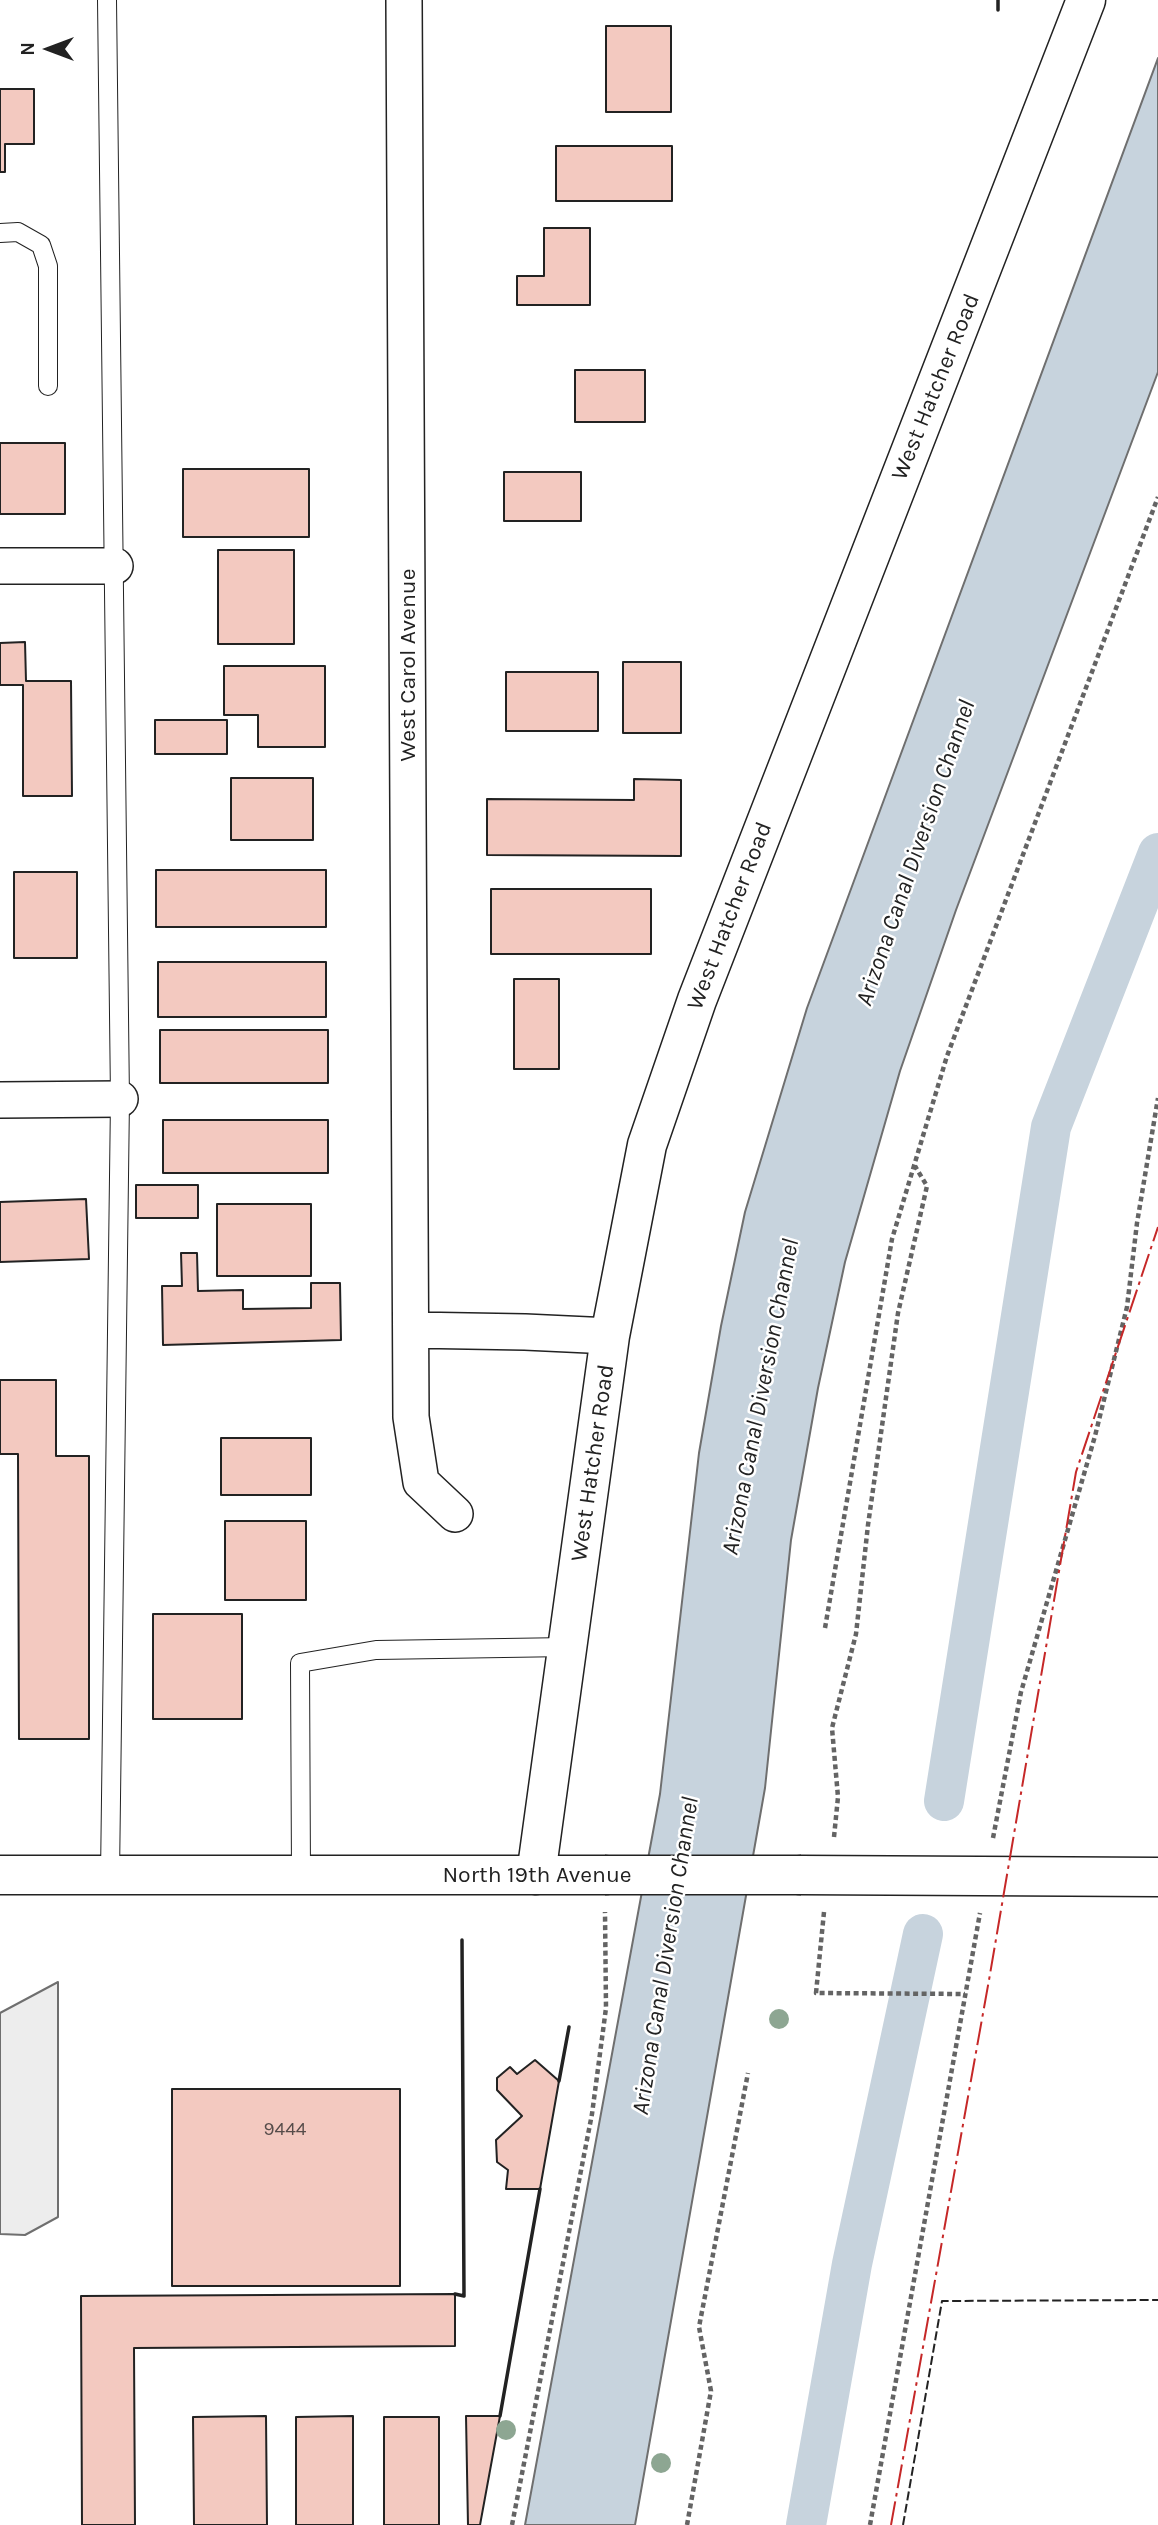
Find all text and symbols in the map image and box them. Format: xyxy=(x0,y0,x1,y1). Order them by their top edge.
north arrow xyxy=(14,14,84,84)
text: N xyxy=(17,42,39,56)
street label: West Hatcher Road xyxy=(886,290,986,484)
street label: West Carol Avenue xyxy=(394,568,422,762)
water label: Arizona Canal Diversion Channel xyxy=(850,696,982,1010)
street label: West Hatcher Road xyxy=(681,818,779,1014)
water label: Arizona Canal Diversion Channel xyxy=(716,1237,806,1557)
street label: West Hatcher Road xyxy=(566,1363,620,1563)
water label: Arizona Canal Diversion Channel xyxy=(627,1795,705,2117)
street label: North 19th Avenue xyxy=(442,1861,632,1889)
house number: 9444 xyxy=(264,2119,306,2141)

